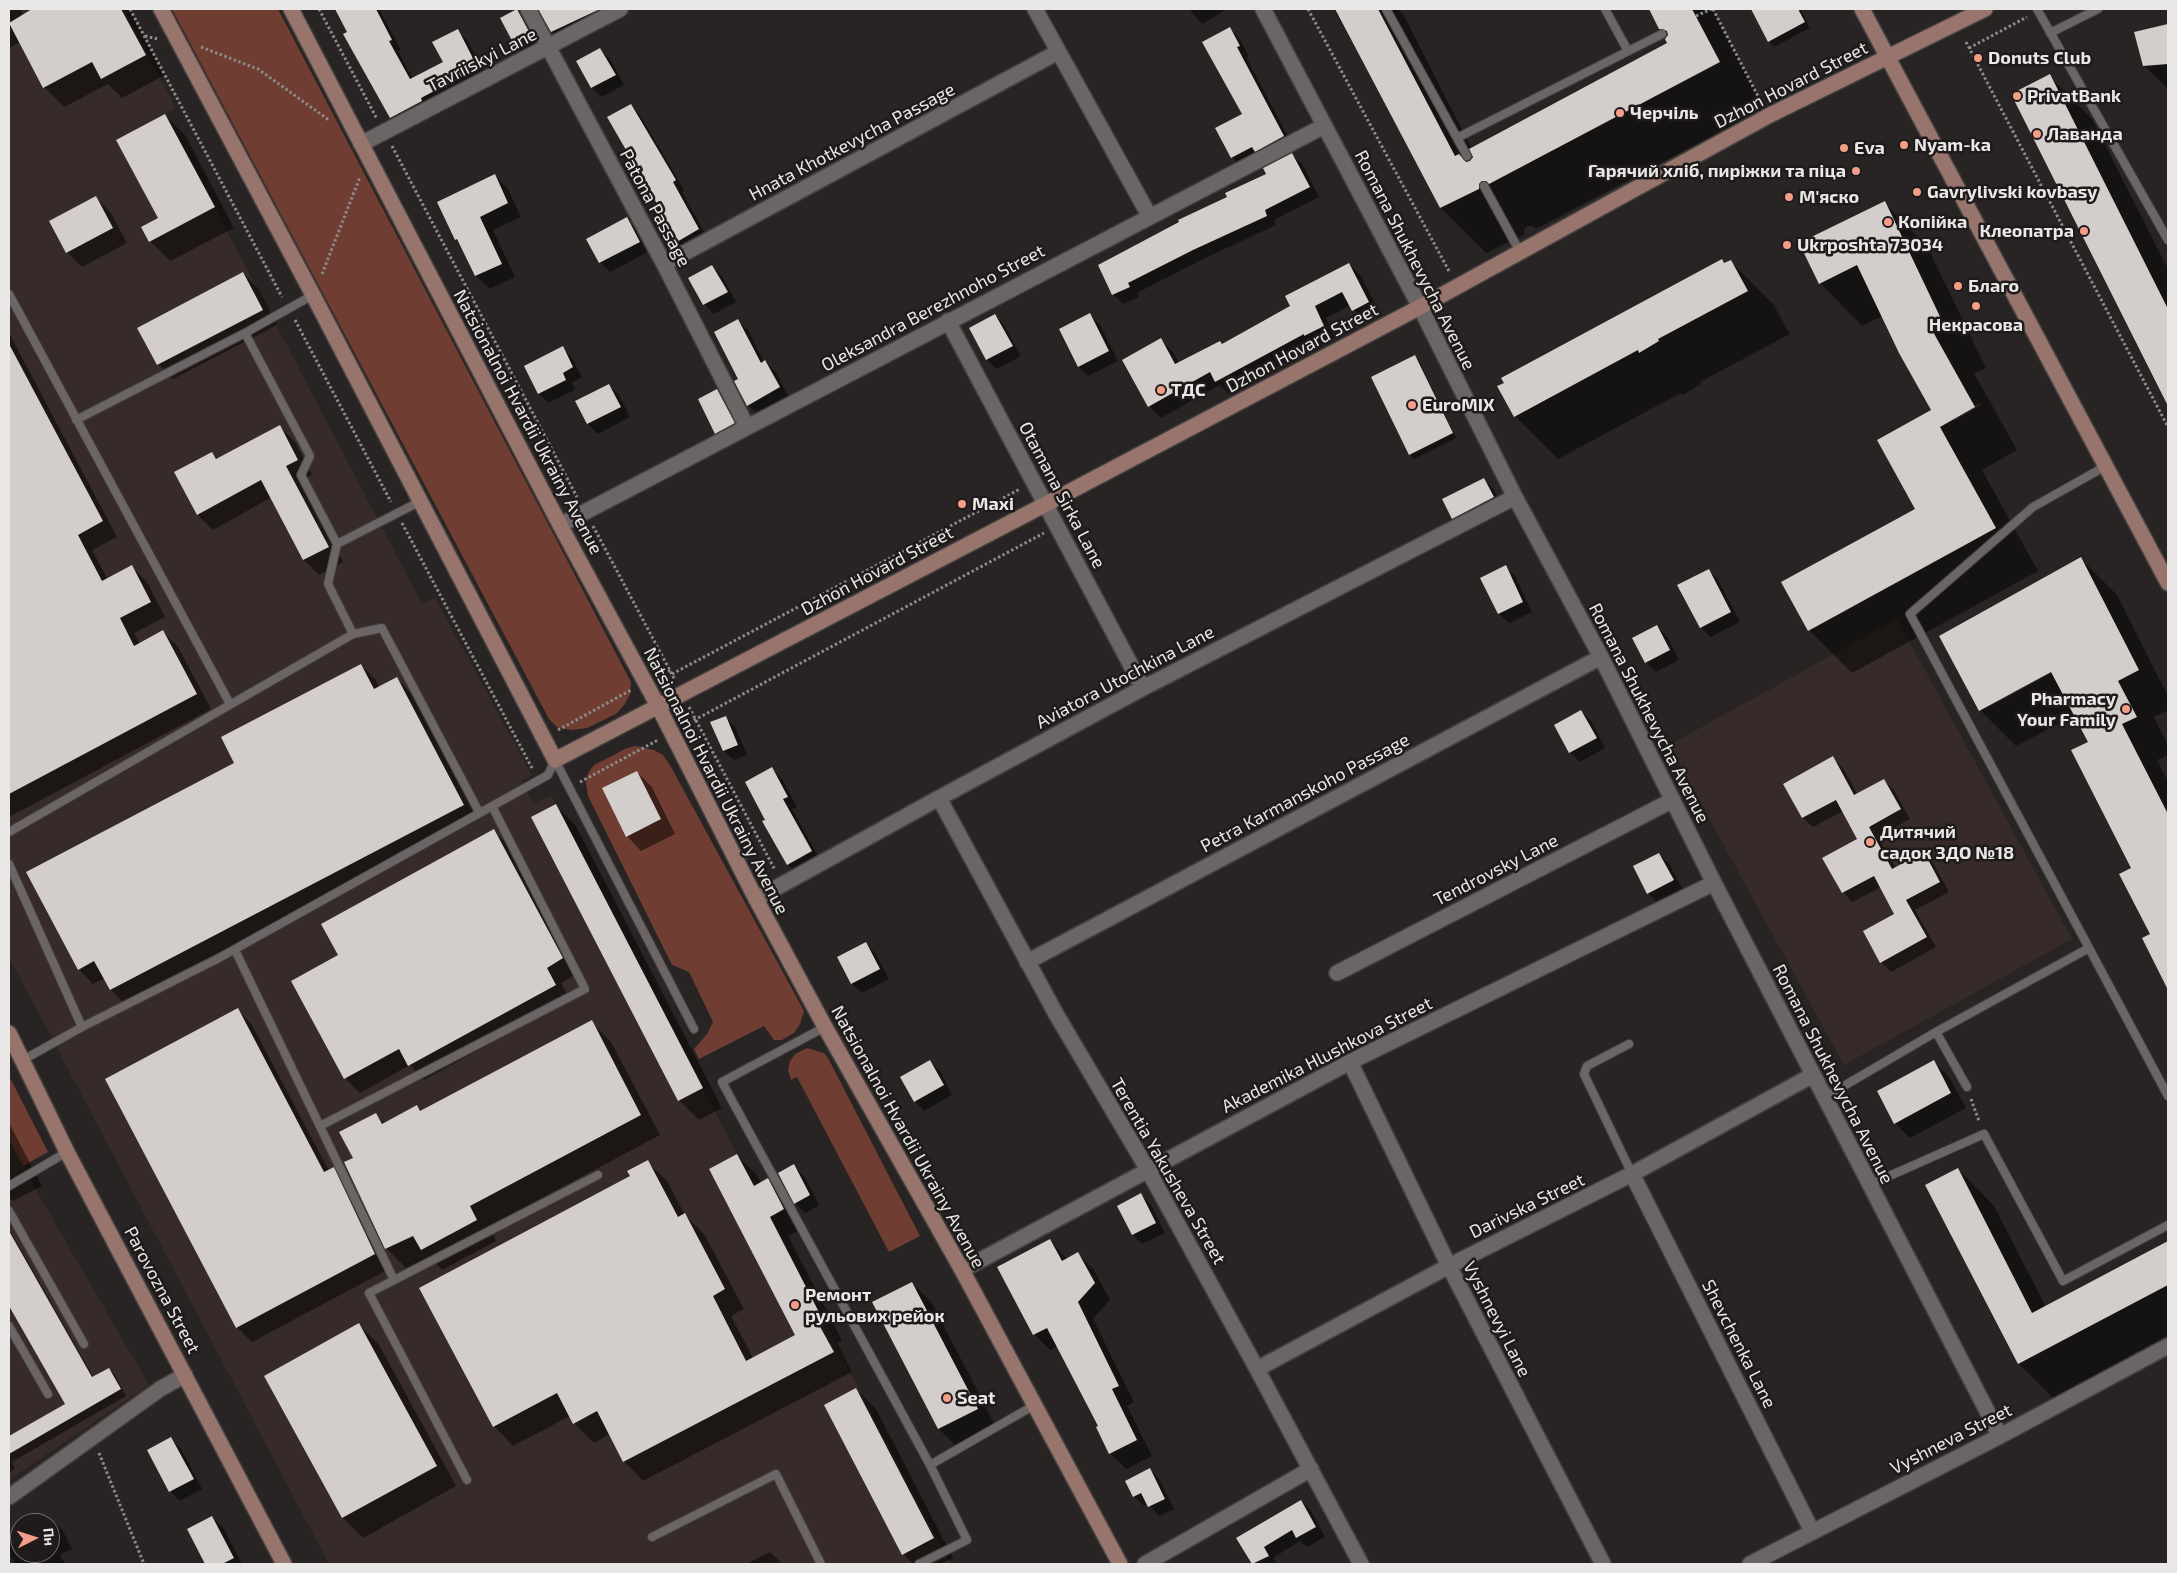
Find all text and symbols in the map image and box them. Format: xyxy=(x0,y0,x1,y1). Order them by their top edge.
street label: Tavriiskyi Lane xyxy=(424,23,540,97)
street label: Dzhon Hovard Street xyxy=(1711,37,1871,133)
place label: Donuts Club xyxy=(1988,47,2091,69)
marker: Donuts Club xyxy=(1972,52,1984,64)
street label: Hnata Khotkevycha Passage xyxy=(745,78,959,206)
place label: PrivatBank xyxy=(2027,85,2121,107)
marker: PrivatBank xyxy=(2011,90,2023,102)
place label: Черчіль xyxy=(1630,102,1699,124)
marker: Черчіль xyxy=(1614,107,1626,119)
place label: Лаванда xyxy=(2047,123,2123,145)
marker: Лаванда xyxy=(2031,128,2043,140)
place label: Nyam-ka xyxy=(1914,134,1991,156)
place label: Eva xyxy=(1854,137,1885,159)
marker: Nyam-ka xyxy=(1898,139,1910,151)
marker: Eva xyxy=(1838,142,1850,154)
street label: Patona Passage xyxy=(615,145,695,271)
street label: Romana Shukhevycha Avenue xyxy=(1350,147,1480,373)
place label: Гарячий хліб, пиріжки та піца xyxy=(1588,160,1846,182)
marker: Гарячий хліб, пиріжки та піца xyxy=(1850,165,1862,177)
place label: Gavrylivski kovbasy xyxy=(1927,181,2097,203)
place label: М'яско xyxy=(1799,186,1859,208)
marker: Gavrylivski kovbasy xyxy=(1911,186,1923,198)
marker: М'яско xyxy=(1783,191,1795,203)
place label: Копійка xyxy=(1898,211,1967,233)
marker: Копійка xyxy=(1882,216,1894,228)
place label: Клеопатра xyxy=(1980,220,2074,242)
marker: Клеопатра xyxy=(2078,225,2090,237)
place label: Ukrposhta 73034 xyxy=(1797,234,1943,256)
marker: Ukrposhta 73034 xyxy=(1781,239,1793,251)
street label: Oleksandra Berezhnoho Street xyxy=(818,240,1048,376)
place label: Благо xyxy=(1968,275,2019,297)
marker: Благо xyxy=(1952,280,1964,292)
street label: Natsionalnoi Hvardii Ukrainy Avenue xyxy=(449,286,607,558)
street label: Dzhon Hovard Street xyxy=(1222,299,1382,397)
marker: Некрасова xyxy=(1970,300,1982,312)
place label: Некрасова xyxy=(1929,314,2023,336)
place label: ТДС xyxy=(1171,379,1206,401)
marker: ТДС xyxy=(1155,384,1167,396)
place label: EuroMIX xyxy=(1422,394,1495,416)
marker: EuroMIX xyxy=(1406,399,1418,411)
street label: Otamana Sirka Lane xyxy=(1014,418,1110,572)
place label: Maxi xyxy=(972,493,1014,515)
marker: Maxi xyxy=(956,498,968,510)
street label: Dzhon Hovard Street xyxy=(797,522,957,620)
street label: Romana Shukhevycha Avenue xyxy=(1584,600,1714,826)
street label: Aviatora Utochkina Lane xyxy=(1032,621,1218,733)
street label: Natsionalnoi Hvardii Ukrainy Avenue xyxy=(639,644,793,918)
place label: Pharmacy Your Family xyxy=(2017,688,2116,731)
marker: Pharmacy Your Family xyxy=(2120,703,2132,715)
street label: Petra Karmanskoho Passage xyxy=(1197,729,1413,857)
place label: Дитячий садок ЗДО №18 xyxy=(1880,821,2014,864)
street label: Tendrovsky Lane xyxy=(1430,829,1562,911)
marker: Дитячий садок ЗДО №18 xyxy=(1864,836,1876,848)
street label: Romana Shukhevycha Avenue xyxy=(1768,961,1898,1187)
street label: Akademika Hlushkova Street xyxy=(1218,992,1436,1118)
street label: Natsionalnoi Hvardii Ukrainy Avenue xyxy=(827,1002,989,1272)
street label: Terentia Yakusheva Street xyxy=(1106,1074,1230,1268)
street label: Darivska Street xyxy=(1466,1169,1588,1243)
street label: Parovozna Street xyxy=(119,1223,205,1357)
street label: Vyshnevyi Lane xyxy=(1459,1258,1535,1380)
street label: Shevchenka Lane xyxy=(1697,1276,1781,1412)
place label: Ремонт рульових рейок xyxy=(805,1284,945,1326)
marker: Ремонт рульових рейок xyxy=(789,1299,801,1311)
place label: Seat xyxy=(957,1387,995,1409)
marker: Seat xyxy=(941,1392,953,1404)
street label: Vyshneva Street xyxy=(1887,1399,2015,1479)
north arrow xyxy=(10,1513,60,1563)
text: Пн xyxy=(40,1527,59,1547)

